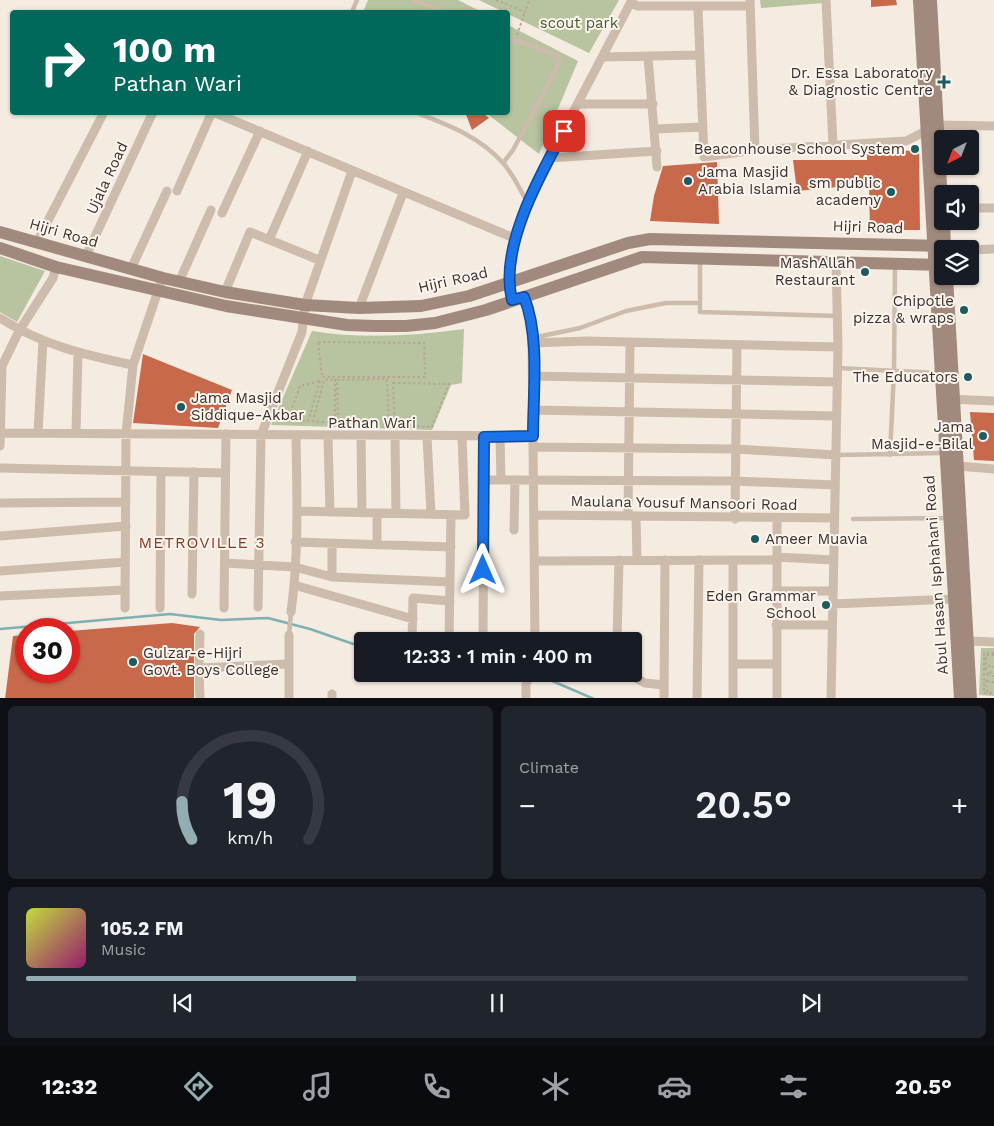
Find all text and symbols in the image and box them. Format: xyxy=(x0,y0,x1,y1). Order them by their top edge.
park label: scout park xyxy=(540,14,619,32)
text: 100 m xyxy=(113,29,216,71)
icon: right xyxy=(30,30,95,95)
place label: Dr. Essa Laboratory & Diagnostic Centre xyxy=(788,64,933,99)
text: Pathan Wari xyxy=(113,71,242,96)
marker: Dr. Essa Laboratory & Diagnostic Centre xyxy=(937,75,951,89)
pin xyxy=(543,110,585,152)
icon: arrive xyxy=(550,117,578,145)
north arrow xyxy=(934,130,979,175)
map controls xyxy=(934,130,979,285)
street label: Ujala Road xyxy=(82,139,132,217)
place label: Beaconhouse School System xyxy=(694,140,905,158)
marker: Beaconhouse School System xyxy=(909,143,921,155)
place label: Jama Masjid Arabia Islamia xyxy=(698,163,802,198)
place label: sm public academy xyxy=(809,174,881,209)
marker: Jama Masjid Arabia Islamia xyxy=(682,175,694,187)
button: sound xyxy=(934,185,979,230)
marker: sm public academy xyxy=(885,186,897,198)
street label: Hijri Road xyxy=(27,215,101,251)
street label: Hijri Road xyxy=(832,217,904,237)
button: layers xyxy=(934,240,979,285)
place label: MashAllah Restaurant xyxy=(775,254,856,289)
street label: Hijri Road xyxy=(416,263,490,297)
marker: MashAllah Restaurant xyxy=(859,266,871,278)
place label: Chipotle pizza & wraps xyxy=(853,292,954,327)
marker: Chipotle pizza & wraps xyxy=(958,304,970,316)
place label: The Educators xyxy=(853,368,958,386)
marker: The Educators xyxy=(962,371,974,383)
place label: Jama Masjid Siddique-Akbar xyxy=(191,389,304,424)
marker: Jama Masjid Siddique-Akbar xyxy=(175,401,187,413)
street label: Pathan Wari xyxy=(328,414,416,432)
place label: Jama Masjid-e-Bilal xyxy=(871,418,974,453)
marker: Jama Masjid-e-Bilal xyxy=(977,430,989,442)
street label: Abul Hasan Isphahani Road xyxy=(920,475,952,675)
street label: Maulana Yousuf Mansoori Road xyxy=(570,492,798,514)
place label: Ameer Muavia xyxy=(765,530,868,548)
district label: METROVILLE 3 xyxy=(138,533,266,552)
marker: Ameer Muavia xyxy=(749,533,761,545)
position arrow xyxy=(456,543,508,595)
place label: Eden Grammar School xyxy=(706,587,816,622)
marker: Eden Grammar School xyxy=(820,599,832,611)
speed limit sign: 30 xyxy=(15,618,80,683)
place label: Gulzar-e-Hijri Govt. Boys College xyxy=(143,644,279,679)
text: 12:33 · 1 min · 400 m xyxy=(404,645,592,668)
marker: Gulzar-e-Hijri Govt. Boys College xyxy=(127,656,139,668)
text: Climate xyxy=(519,758,579,777)
text: 19 xyxy=(223,770,278,831)
text: 20.5° xyxy=(695,783,792,827)
text: − xyxy=(519,789,536,822)
text: + xyxy=(951,789,968,822)
text: km/h xyxy=(227,827,274,848)
text: 105.2 FM xyxy=(101,917,184,940)
text: Music xyxy=(101,940,146,959)
icon: previous xyxy=(169,989,197,1017)
icon: pause xyxy=(483,989,511,1017)
icon: next xyxy=(797,989,825,1017)
icon: directions xyxy=(181,1069,216,1104)
icon: music xyxy=(300,1069,335,1104)
icon: phone xyxy=(419,1069,454,1104)
icon: climate xyxy=(538,1069,573,1104)
icon: car xyxy=(657,1069,692,1104)
icon: filters xyxy=(776,1069,811,1104)
text: 12:32 xyxy=(42,1074,97,1099)
text: 20.5° xyxy=(895,1074,952,1099)

